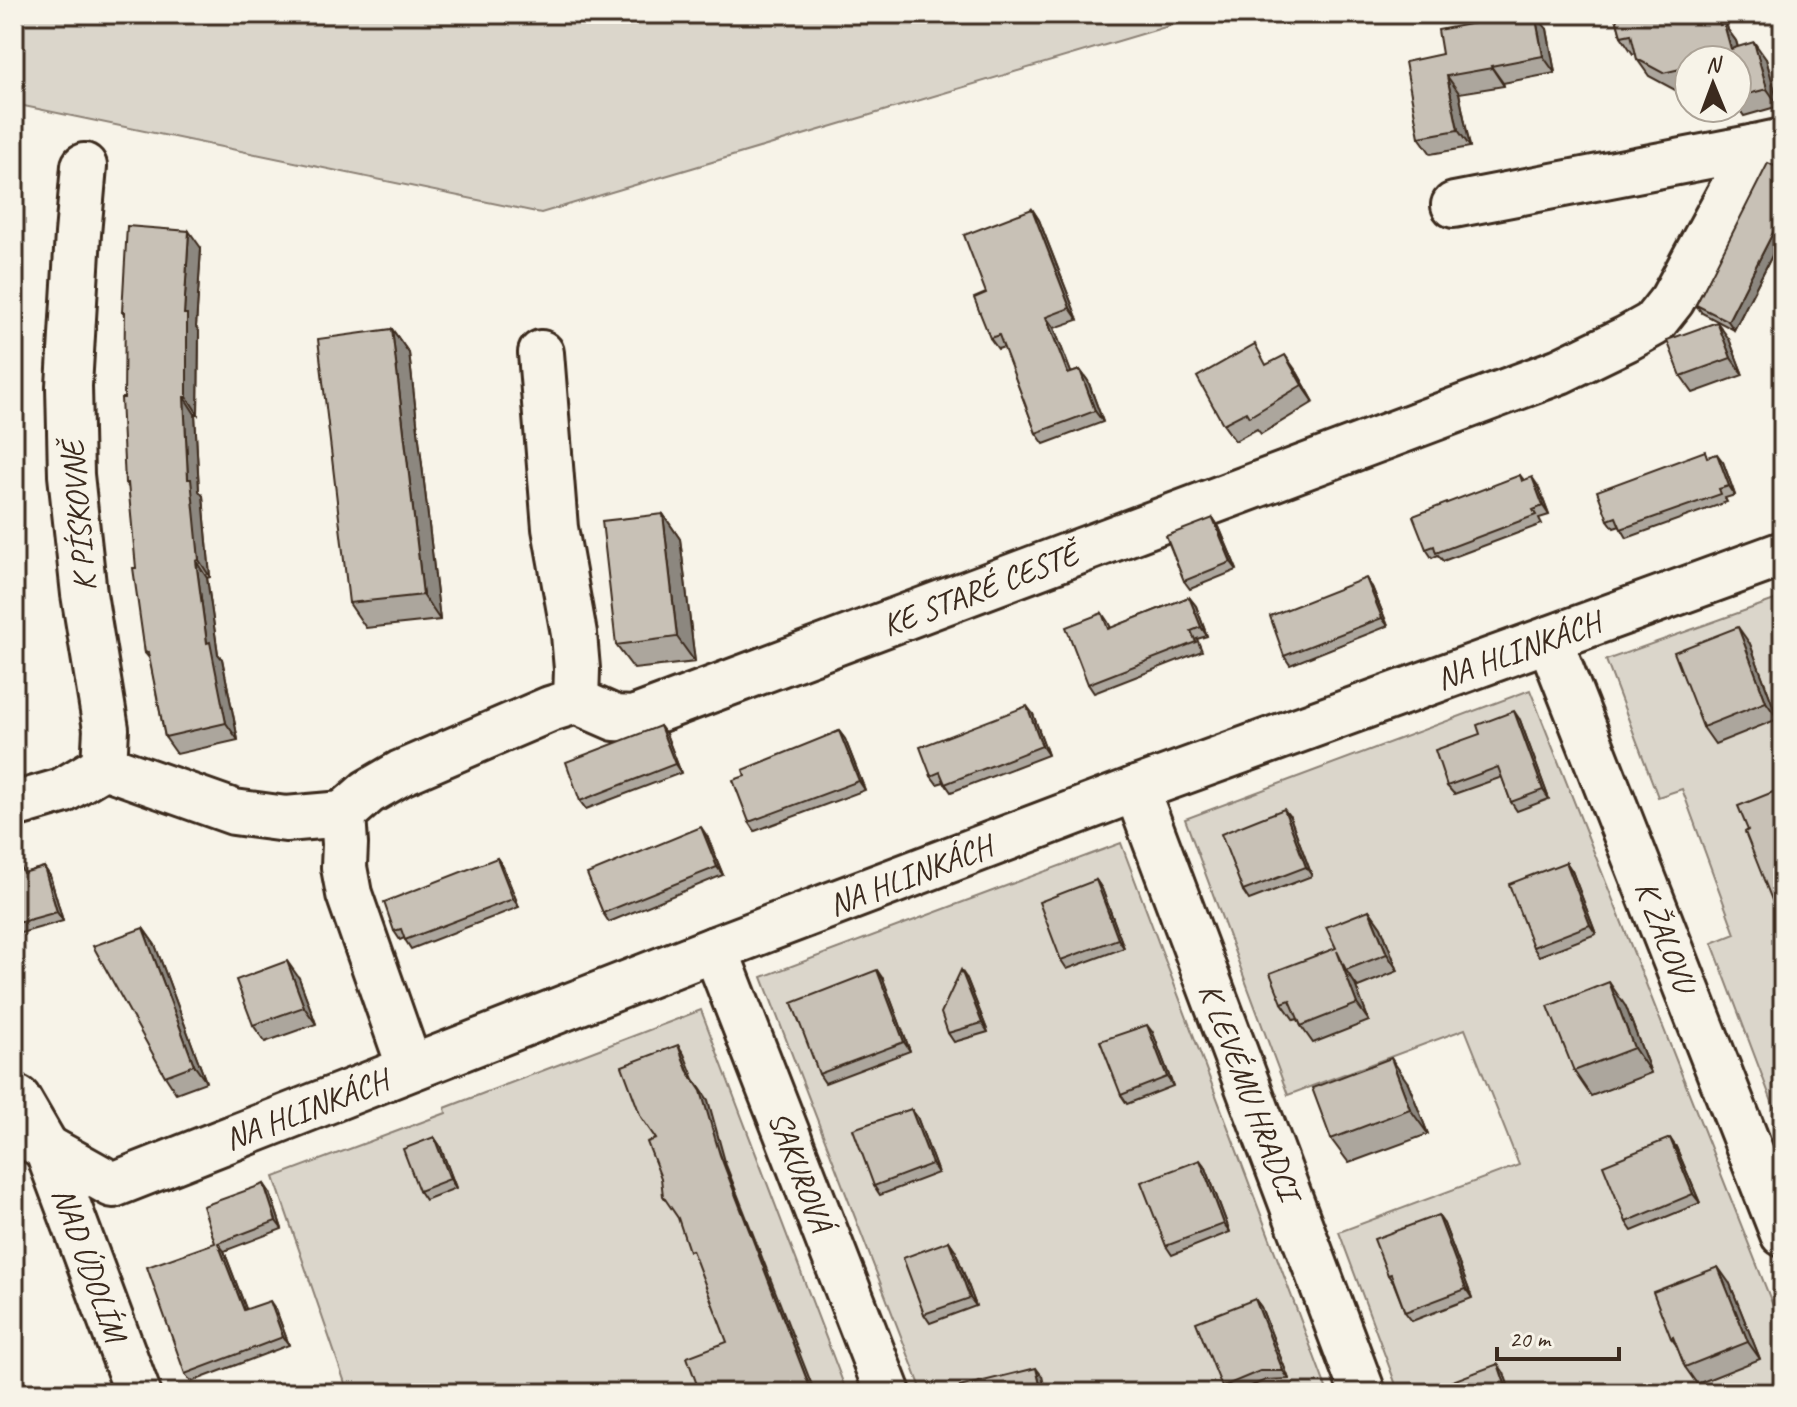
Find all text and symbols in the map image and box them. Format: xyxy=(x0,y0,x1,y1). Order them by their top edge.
north arrow xyxy=(1673,44,1753,124)
text: N xyxy=(1706,51,1723,79)
street label: K PÍSKOVNĚ xyxy=(51,434,106,593)
street label: KE STARÉ CESTĚ xyxy=(876,532,1088,646)
street label: NA HLINKÁCH xyxy=(1430,600,1611,699)
street label: NA HLINKÁCH xyxy=(823,824,1002,925)
street label: K ŽALOVU xyxy=(1626,875,1707,1002)
street label: K LEVÉMU HRADCI xyxy=(1190,977,1312,1211)
street label: NA HLINKÁCH xyxy=(219,1058,398,1159)
street label: SAKUROVÁ xyxy=(759,1105,844,1241)
street label: NAD ÚDOLÍM xyxy=(43,1182,137,1349)
scale bar xyxy=(1497,1311,1619,1361)
text: 20 m xyxy=(1509,1324,1552,1354)

